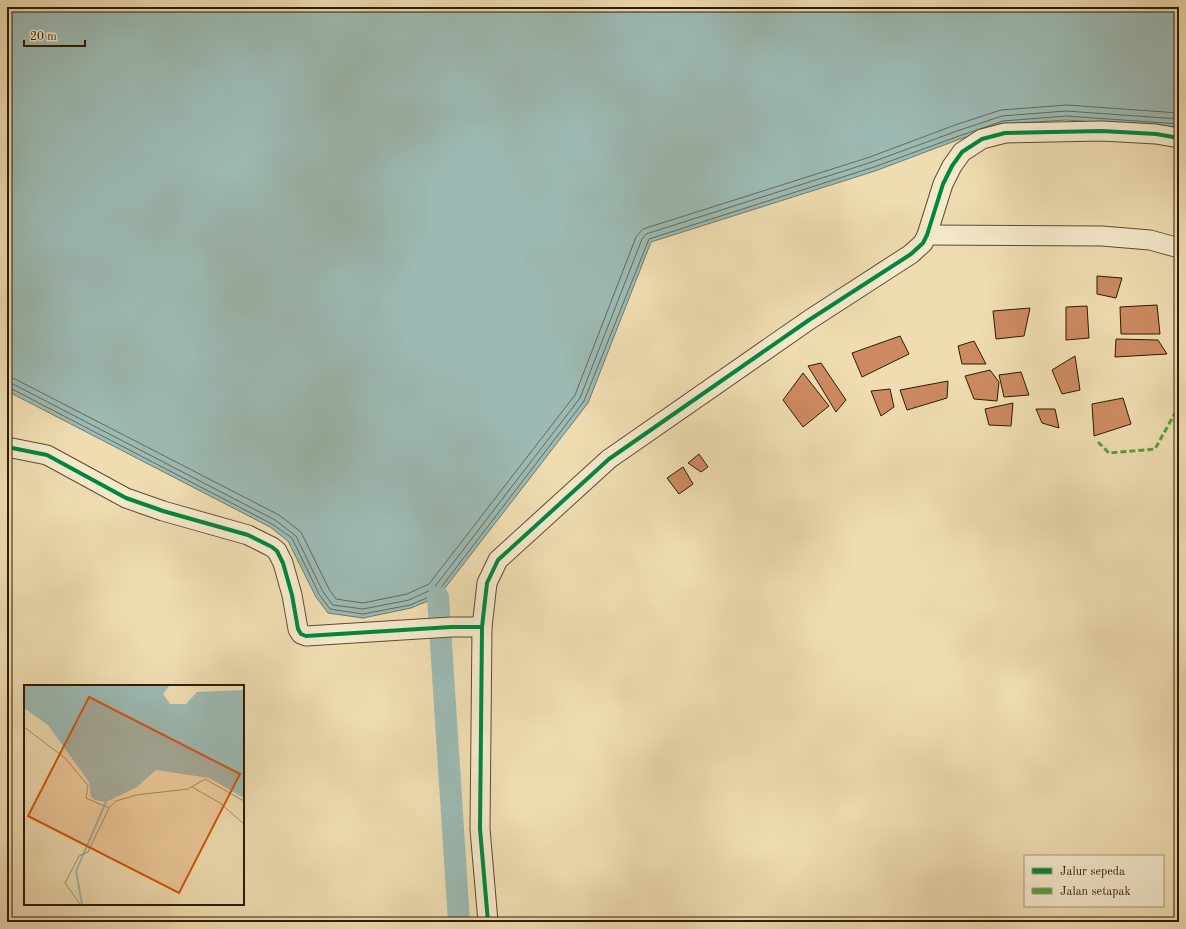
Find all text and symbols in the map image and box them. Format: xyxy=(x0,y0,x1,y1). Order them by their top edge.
scale bar xyxy=(24,22,85,48)
text: 20 m xyxy=(30,31,57,43)
inset map xyxy=(24,685,244,905)
legend xyxy=(1024,855,1164,907)
text: Jalur sepeda xyxy=(1060,866,1125,878)
text: Jalan setapak xyxy=(1060,886,1131,898)

